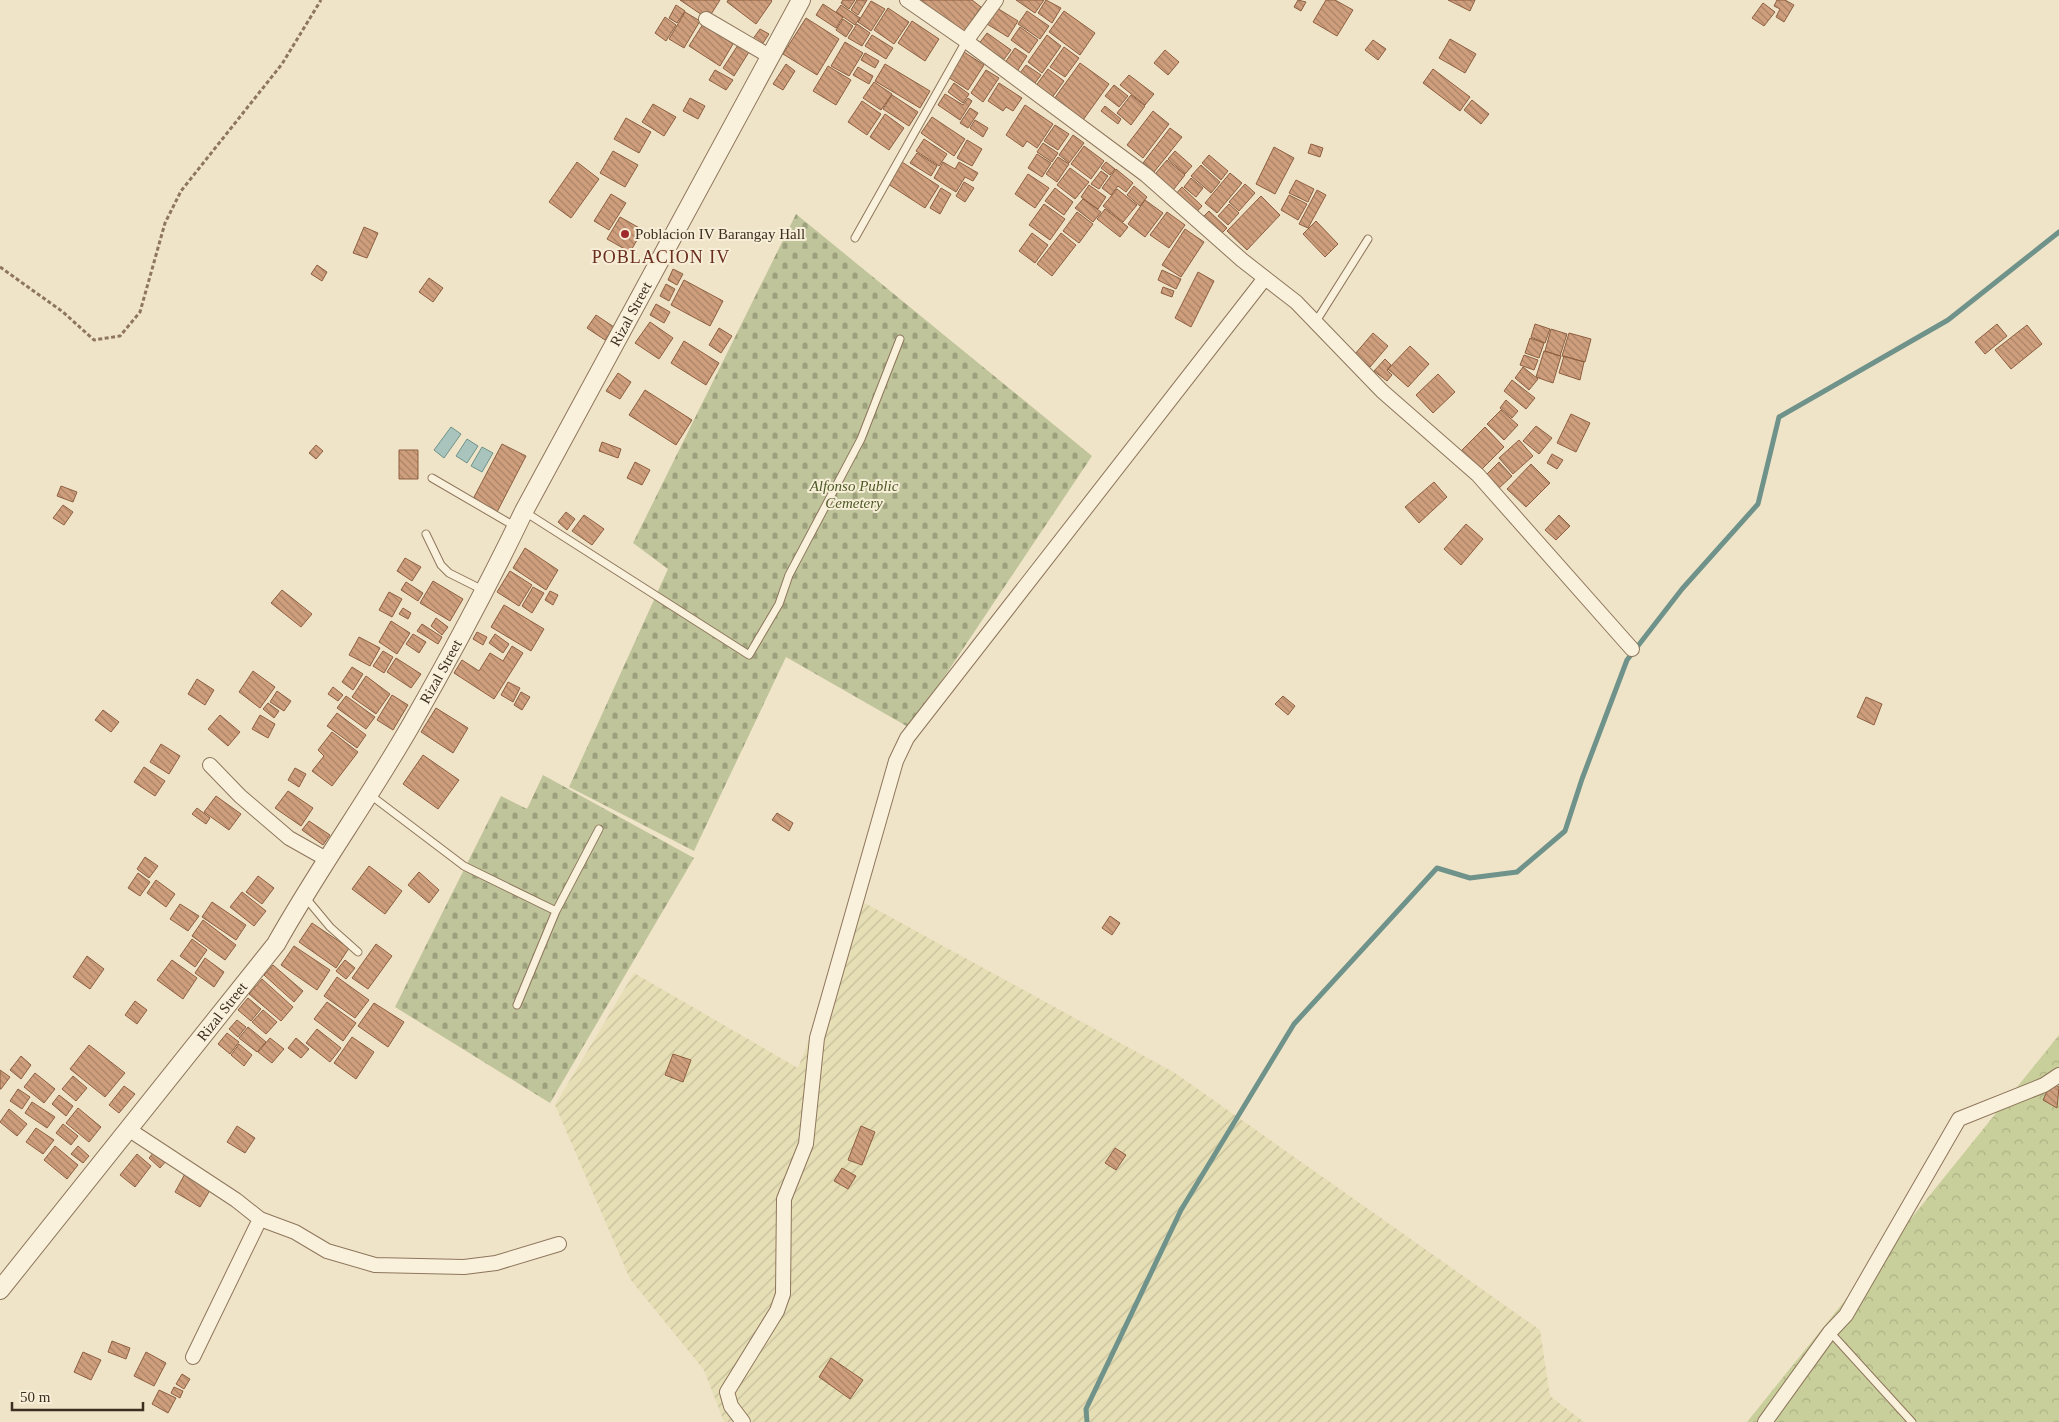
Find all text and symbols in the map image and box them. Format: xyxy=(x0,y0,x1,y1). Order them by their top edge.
place label: Poblacion IV Barangay Hall xyxy=(635,226,805,242)
marker: Poblacion IV Barangay Hall xyxy=(619,228,631,240)
district label: POBLACION IV xyxy=(592,247,730,267)
street label: Rizal Street xyxy=(607,278,655,349)
park label: Alfonso Public Cemetery xyxy=(809,478,899,511)
street label: Rizal Street xyxy=(417,636,465,706)
street label: Rizal Street xyxy=(194,979,251,1044)
scale bar xyxy=(12,1380,144,1412)
text: 50 m xyxy=(20,1389,51,1405)

